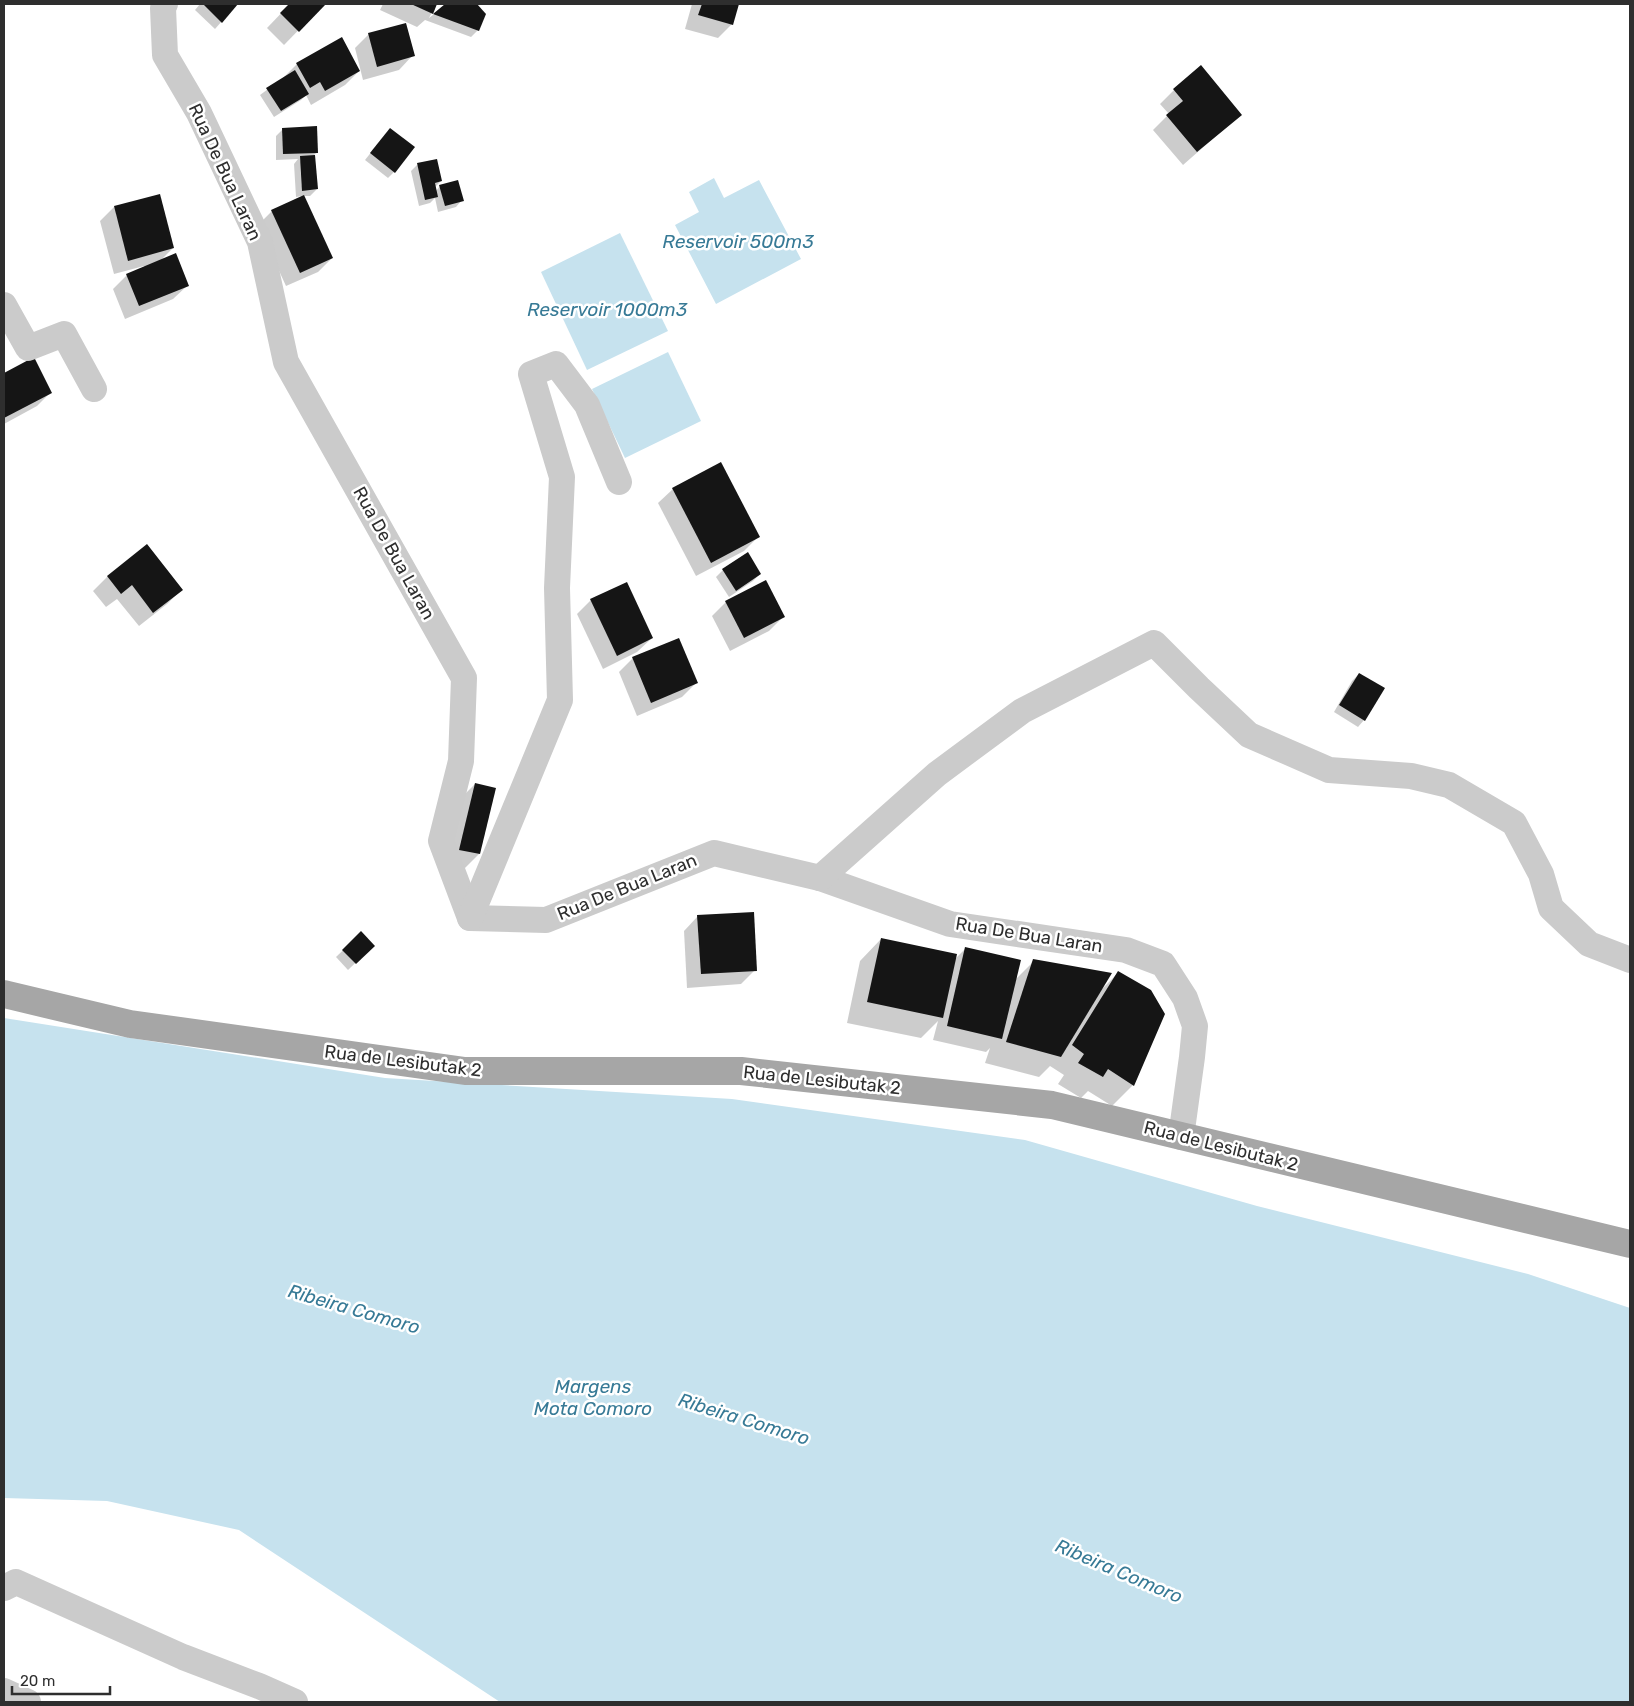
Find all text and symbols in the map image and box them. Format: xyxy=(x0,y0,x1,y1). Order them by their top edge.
street label: Rua De Bua Laran xyxy=(184,100,266,244)
water label: Reservoir 500m3 xyxy=(662,230,814,253)
water label: Reservoir 1000m3 xyxy=(527,298,688,321)
street label: Rua De Bua Laran xyxy=(348,483,440,623)
street label: Rua De Bua Laran xyxy=(554,849,700,925)
street label: Rua De Bua Laran xyxy=(954,913,1104,957)
street label: Rua de Lesibutak 2 xyxy=(323,1040,483,1082)
street label: Rua de Lesibutak 2 xyxy=(742,1061,902,1099)
street label: Rua de Lesibutak 2 xyxy=(1142,1116,1300,1176)
water label: Ribeira Comoro xyxy=(285,1279,423,1339)
water label: Margens Mota Comoro xyxy=(534,1375,652,1420)
water label: Ribeira Comoro xyxy=(676,1388,813,1450)
water label: Ribeira Comoro xyxy=(1052,1534,1186,1608)
scale bar xyxy=(12,1664,110,1696)
text: 20 m xyxy=(20,1672,55,1690)

